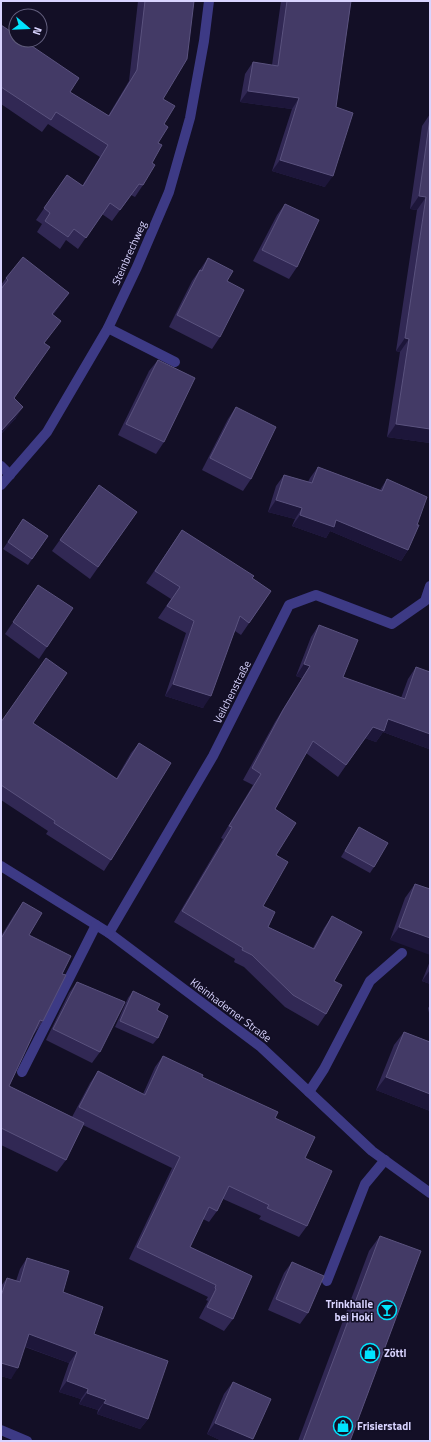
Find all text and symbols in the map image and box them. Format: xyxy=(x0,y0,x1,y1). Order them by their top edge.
north arrow xyxy=(8,8,48,48)
text: N xyxy=(29,25,46,37)
street label: Steinbrechweg xyxy=(108,218,150,288)
street label: Veilchenstraße xyxy=(209,657,255,726)
street label: Kleinhaderner Straße xyxy=(187,974,275,1046)
place label: Trinkhalle bei Hoki xyxy=(326,1296,373,1325)
bar icon: Trinkhalle bei Hoki xyxy=(376,1299,398,1321)
shop icon: Zöttl xyxy=(359,1342,381,1364)
place label: Zöttl xyxy=(384,1345,407,1361)
shop icon: Frisierstadl xyxy=(332,1415,354,1437)
place label: Frisierstadl xyxy=(357,1418,411,1434)

